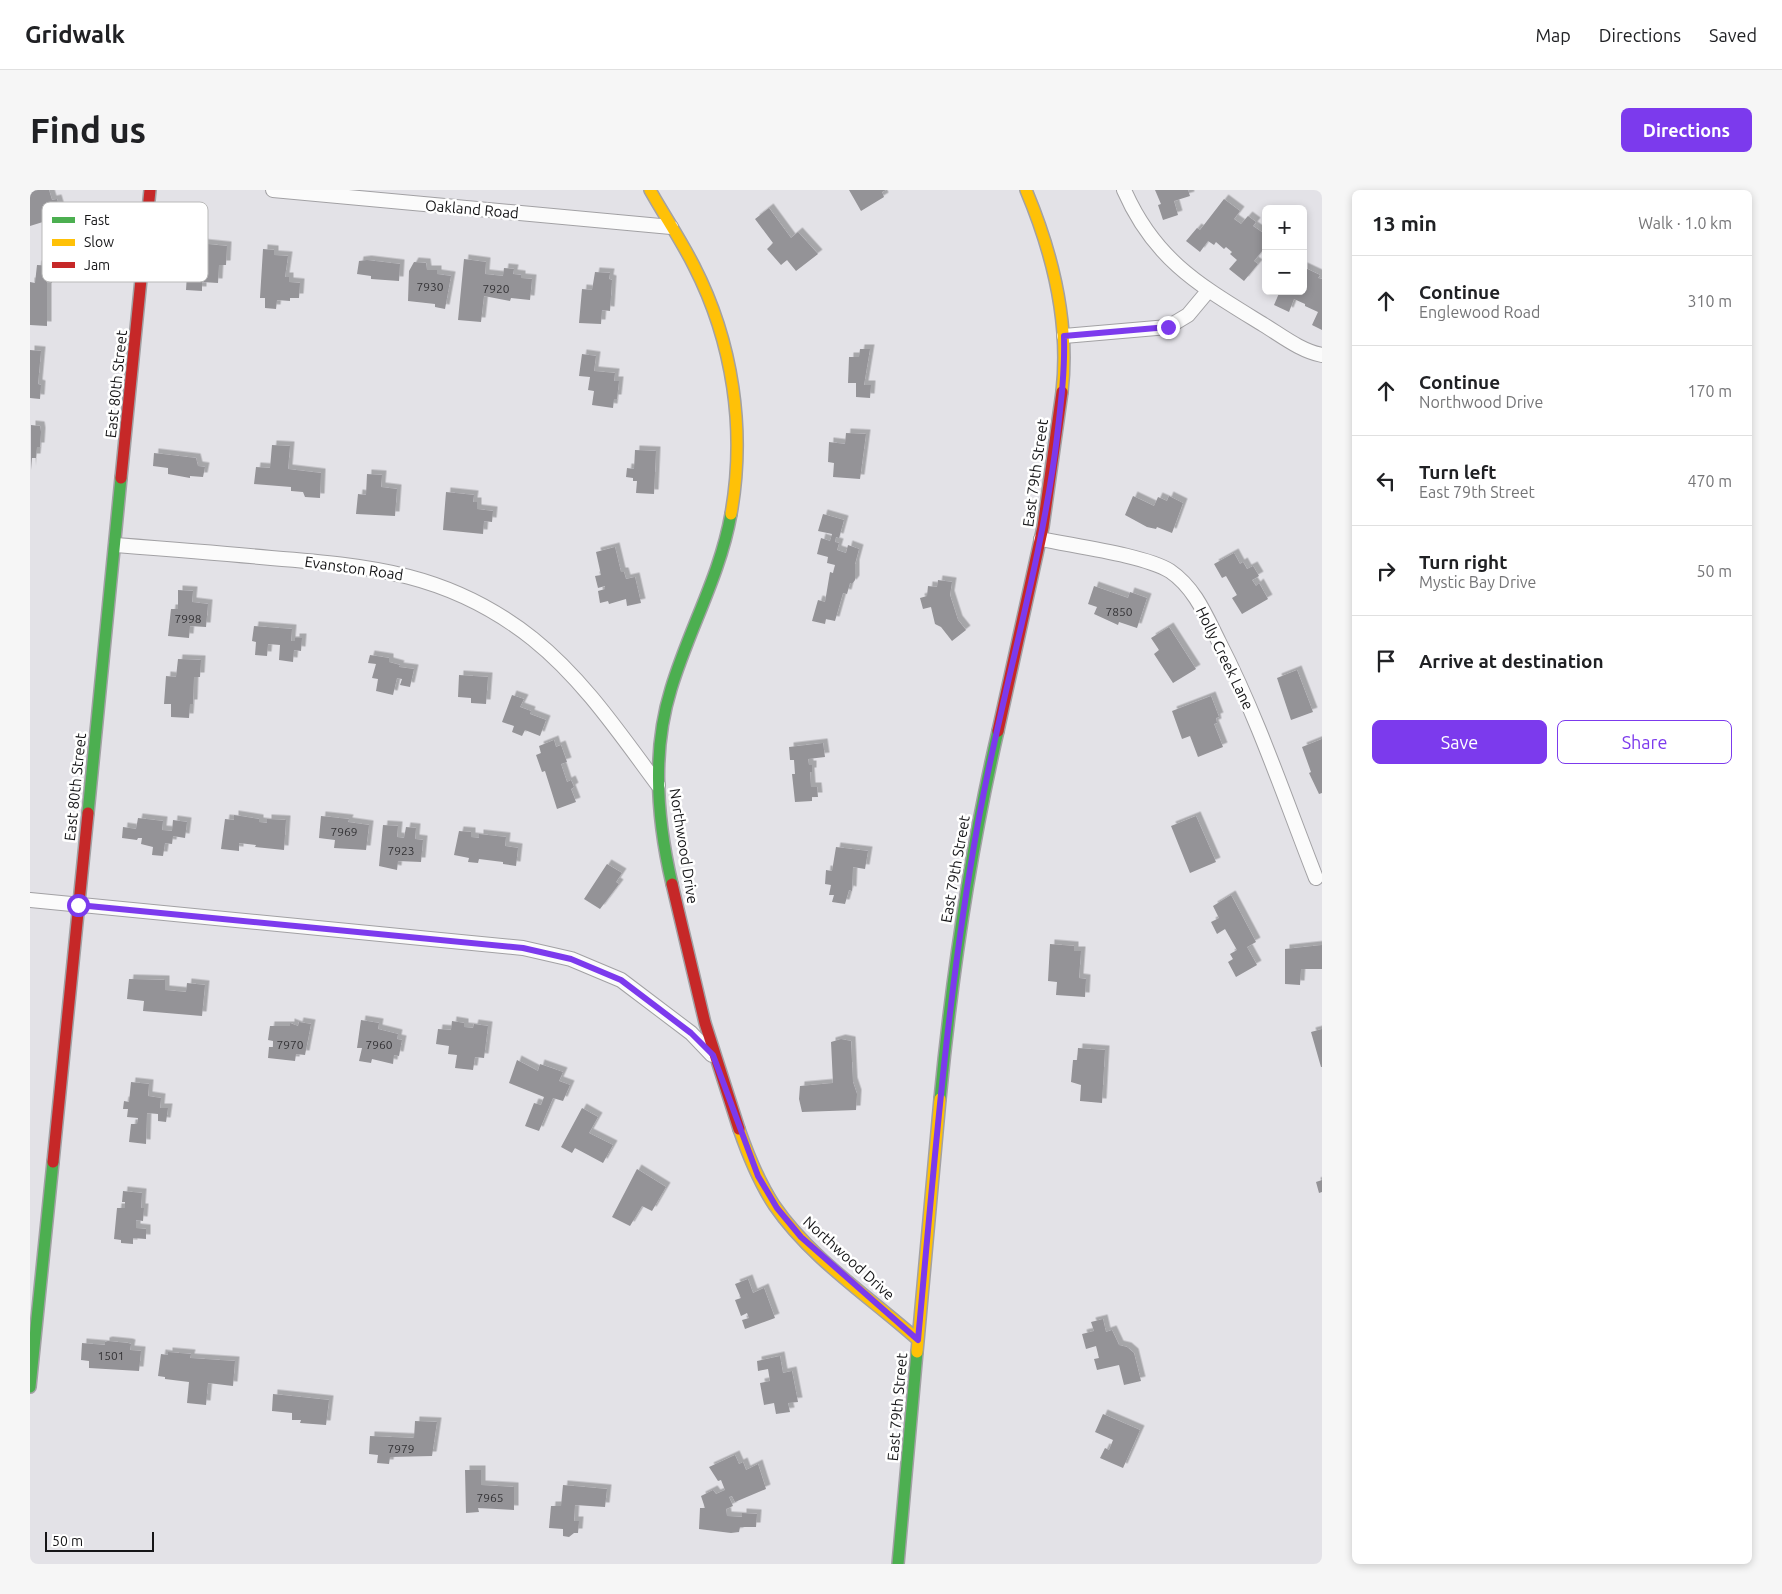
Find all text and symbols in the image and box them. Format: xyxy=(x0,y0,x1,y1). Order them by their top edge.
text: Gridwalk xyxy=(25,21,125,48)
text: Map xyxy=(1535,25,1571,45)
text: Directions xyxy=(1599,25,1681,45)
text: Saved xyxy=(1709,25,1757,45)
button: Directions xyxy=(1621,108,1752,152)
text: Find us xyxy=(30,110,146,150)
street label: Oakland Road xyxy=(424,196,520,222)
legend xyxy=(42,202,208,282)
map controls xyxy=(1262,205,1307,295)
button: + xyxy=(1262,205,1307,250)
text: 13 min xyxy=(1372,211,1437,235)
text: Fast xyxy=(84,212,110,228)
text: Walk · 1.0 km xyxy=(1638,214,1732,232)
text: Slow xyxy=(84,234,114,250)
button: − xyxy=(1262,250,1307,295)
text: Jam xyxy=(84,257,110,273)
house number: 7930 xyxy=(416,280,444,293)
text: Continue xyxy=(1419,281,1500,303)
house number: 7920 xyxy=(482,282,510,295)
icon: ahead xyxy=(1372,287,1400,315)
text: 310 m xyxy=(1687,292,1732,310)
text: Englewood Road xyxy=(1419,303,1540,321)
route end xyxy=(1157,316,1180,339)
street label: East 80th Street xyxy=(102,329,130,439)
text: Continue xyxy=(1419,371,1500,393)
icon: ahead xyxy=(1372,377,1400,405)
text: 170 m xyxy=(1687,382,1732,400)
text: Northwood Drive xyxy=(1419,393,1543,411)
street label: East 79th Street xyxy=(1019,418,1051,528)
text: Turn left xyxy=(1419,461,1497,483)
icon: left xyxy=(1372,467,1400,495)
text: 470 m xyxy=(1687,472,1732,490)
text: East 79th Street xyxy=(1419,483,1535,501)
text: Turn right xyxy=(1419,551,1507,573)
street label: Evanston Road xyxy=(304,553,404,583)
icon: right xyxy=(1372,557,1400,585)
text: 50 m xyxy=(1696,562,1732,580)
text: Mystic Bay Drive xyxy=(1419,573,1536,591)
street label: Holly Creek Lane xyxy=(1193,604,1257,712)
house number: 7850 xyxy=(1105,605,1133,618)
house number: 7998 xyxy=(174,612,202,625)
icon: arrive xyxy=(1372,647,1400,675)
text: Arrive at destination xyxy=(1419,650,1604,672)
button: Save xyxy=(1372,720,1547,764)
button: Share xyxy=(1557,720,1732,764)
street label: East 80th Street xyxy=(61,732,89,842)
street label: Northwood Drive xyxy=(666,787,702,905)
street label: East 79th Street xyxy=(937,814,973,924)
house number: 7969 xyxy=(330,825,358,838)
house number: 7923 xyxy=(387,844,415,857)
route start xyxy=(67,894,90,917)
house number: 7970 xyxy=(276,1038,304,1051)
house number: 7960 xyxy=(365,1038,393,1051)
street label: Northwood Drive xyxy=(800,1213,898,1303)
house number: 1501 xyxy=(97,1349,125,1362)
street label: East 79th Street xyxy=(884,1352,910,1462)
house number: 7979 xyxy=(387,1442,415,1455)
house number: 7965 xyxy=(476,1491,504,1504)
scale bar xyxy=(45,1529,154,1552)
text: 50 m xyxy=(52,1533,83,1549)

